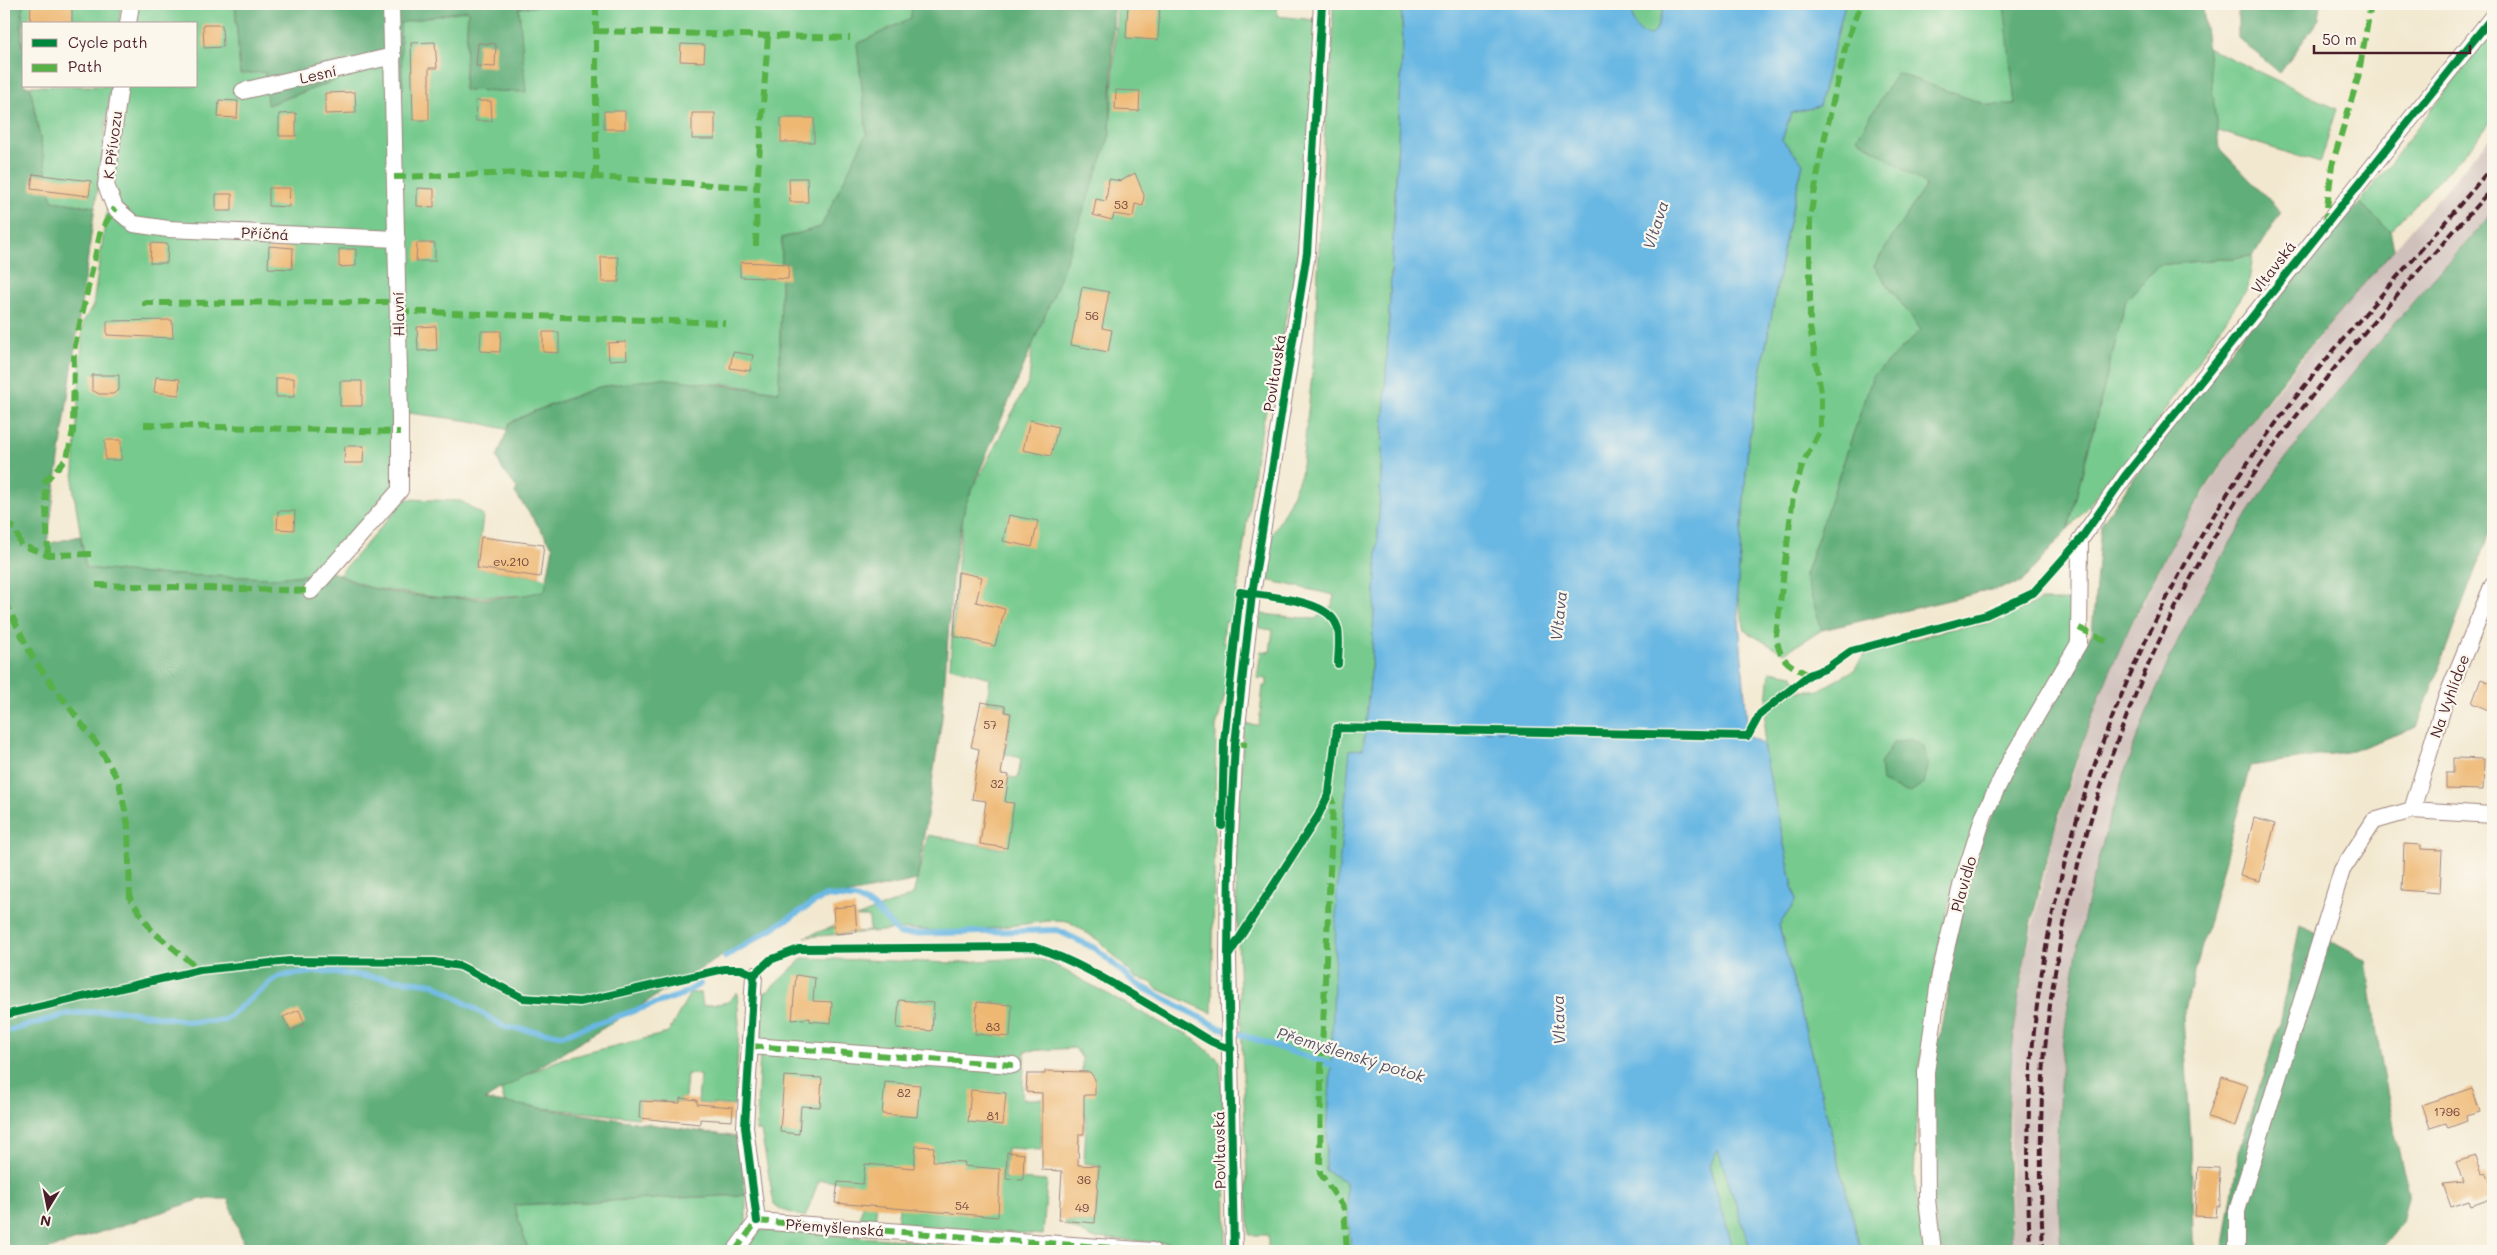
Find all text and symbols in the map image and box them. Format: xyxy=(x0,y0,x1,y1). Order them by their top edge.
legend xyxy=(22,22,198,88)
scale bar xyxy=(2314,22,2471,54)
text: 50 m xyxy=(2322,29,2357,49)
text: Cycle path xyxy=(68,32,147,52)
text: Path xyxy=(68,56,102,76)
street label: Lesní xyxy=(297,60,339,88)
street label: K Přívozu xyxy=(98,110,126,180)
house number: 53 xyxy=(1114,196,1128,212)
water label: Vltava xyxy=(1637,198,1673,252)
street label: Příčná xyxy=(241,222,289,244)
street label: Vltavská xyxy=(2246,236,2300,298)
street label: Hlavní xyxy=(388,291,408,337)
house number: 56 xyxy=(1085,307,1099,323)
street label: Povltavská xyxy=(1258,333,1290,413)
house number: ev.210 xyxy=(493,553,530,569)
water label: Vltava xyxy=(1545,590,1571,642)
street label: Na Vyhlídce xyxy=(2425,652,2473,740)
house number: 57 xyxy=(983,716,997,732)
house number: 32 xyxy=(990,775,1004,791)
street label: Plavidlo xyxy=(1946,854,1980,914)
water label: Vltava xyxy=(1547,995,1569,1045)
house number: 83 xyxy=(986,1018,1000,1034)
water label: Přemyšlenský potok xyxy=(1275,1022,1428,1087)
house number: 82 xyxy=(897,1084,911,1100)
house number: 1796 xyxy=(2434,1103,2460,1119)
house number: 81 xyxy=(987,1107,999,1123)
street label: Povltavská xyxy=(1208,1111,1230,1189)
house number: 36 xyxy=(1077,1171,1091,1187)
north arrow xyxy=(22,1182,72,1232)
house number: 54 xyxy=(955,1197,969,1213)
house number: 49 xyxy=(1075,1199,1089,1215)
text: N xyxy=(39,1211,53,1232)
street label: Přemyšlenská xyxy=(785,1214,885,1240)

